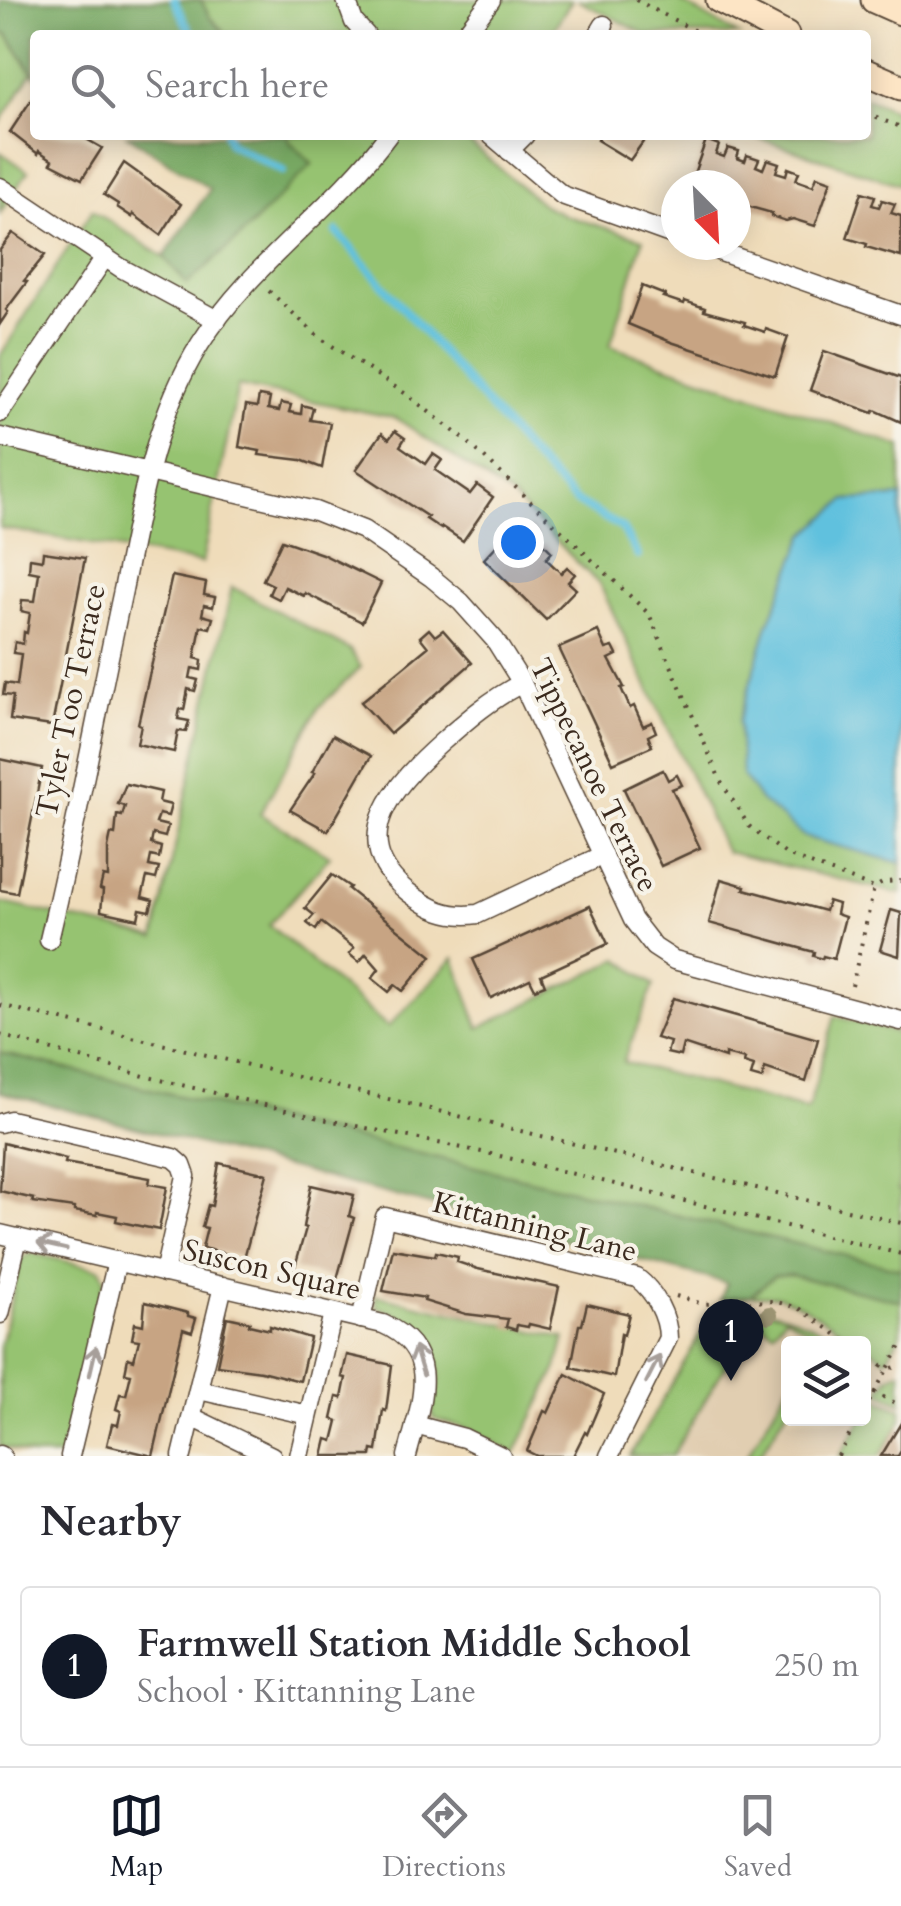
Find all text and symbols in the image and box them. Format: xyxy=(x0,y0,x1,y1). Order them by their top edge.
search box xyxy=(30,30,871,140)
icon: search xyxy=(65,58,120,113)
text: Search here xyxy=(145,59,329,111)
north arrow xyxy=(661,170,751,260)
your location xyxy=(493,517,544,568)
street label: Tyler Too Terrace xyxy=(26,580,116,822)
street label: Tippecanoe Terrace xyxy=(520,651,668,899)
street label: Kittanning Lane xyxy=(429,1182,641,1272)
street label: Suscon Square xyxy=(179,1230,365,1310)
one-way arrow xyxy=(37,1236,69,1254)
pin: 1 xyxy=(698,1298,764,1381)
map controls xyxy=(781,1336,871,1426)
button: layers xyxy=(781,1336,871,1426)
one-way arrow xyxy=(85,1346,103,1378)
one-way arrow xyxy=(409,1346,427,1378)
one-way arrow xyxy=(644,1355,663,1384)
text: Nearby xyxy=(40,1493,182,1550)
text: Farmwell Station Middle School xyxy=(137,1618,691,1670)
text: 1 xyxy=(66,1644,83,1688)
text: 250 m xyxy=(774,1644,859,1688)
text: School · Kittanning Lane xyxy=(137,1670,476,1714)
tab: Map xyxy=(109,1788,164,1886)
tab: Directions xyxy=(382,1788,506,1886)
tab: Saved xyxy=(724,1788,792,1886)

